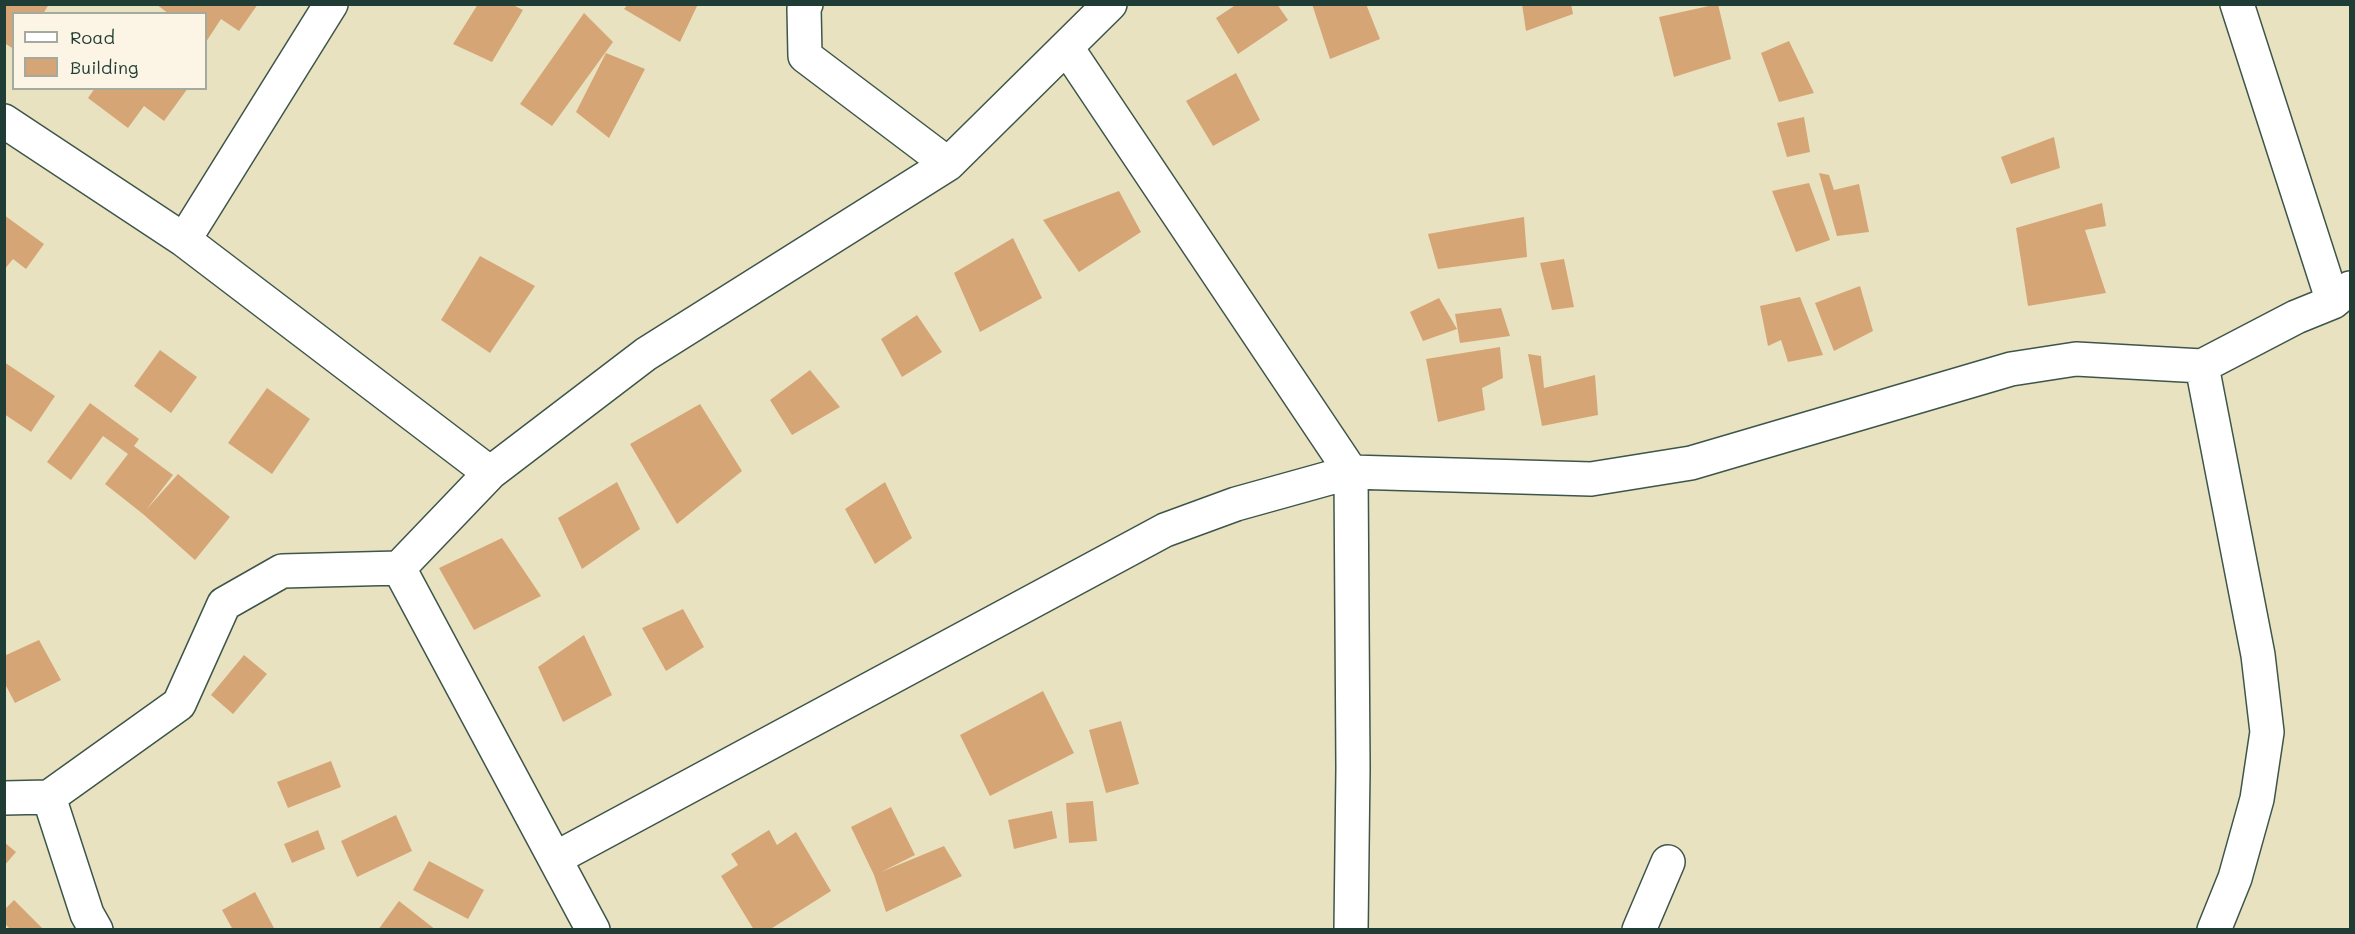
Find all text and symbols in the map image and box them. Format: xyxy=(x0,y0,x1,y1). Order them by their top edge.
legend xyxy=(12,12,207,90)
text: Road xyxy=(70,25,115,49)
text: Building xyxy=(70,55,138,79)

